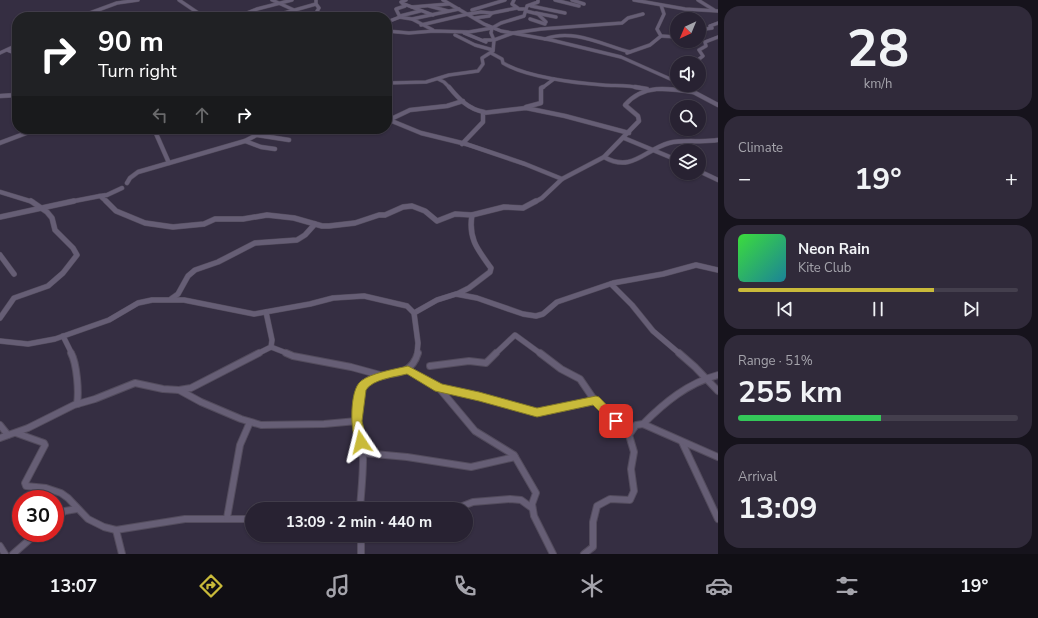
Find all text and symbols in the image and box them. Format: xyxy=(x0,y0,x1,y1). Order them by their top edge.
north arrow xyxy=(670,12,706,48)
map controls xyxy=(670,12,706,180)
text: 28 xyxy=(847,13,909,84)
text: 90 m xyxy=(98,23,164,61)
icon: right xyxy=(32,28,84,80)
button: sound xyxy=(670,56,706,92)
text: Turn right xyxy=(98,59,177,83)
text: km/h xyxy=(864,75,892,93)
button: search xyxy=(670,100,706,136)
icon: left xyxy=(149,104,171,126)
icon: ahead xyxy=(191,104,213,126)
icon: right xyxy=(233,104,255,126)
text: Climate xyxy=(738,139,783,157)
button: layers xyxy=(670,144,706,180)
text: 19° xyxy=(854,159,902,200)
text: − xyxy=(738,164,751,194)
text: + xyxy=(1005,164,1018,194)
text: Neon Rain xyxy=(798,239,870,259)
text: Kite Club xyxy=(798,259,851,277)
icon: previous xyxy=(774,298,796,320)
icon: pause xyxy=(867,298,889,320)
icon: next xyxy=(960,298,982,320)
text: Range · 51% xyxy=(738,352,813,370)
text: 255 km xyxy=(738,372,843,413)
pin xyxy=(599,404,633,438)
icon: arrive xyxy=(605,410,627,432)
position arrow xyxy=(340,421,382,463)
text: Arrival xyxy=(738,468,777,486)
text: 13:09 xyxy=(738,488,817,529)
speed limit sign: 30 xyxy=(12,490,64,542)
text: 13:09 · 2 min · 440 m xyxy=(286,512,432,532)
icon: directions xyxy=(197,572,225,600)
icon: music xyxy=(324,572,352,600)
icon: phone xyxy=(451,572,479,600)
icon: climate xyxy=(578,572,606,600)
icon: car xyxy=(705,572,733,600)
icon: filters xyxy=(833,572,861,600)
text: 13:07 xyxy=(50,574,97,598)
text: 19° xyxy=(960,574,988,598)

